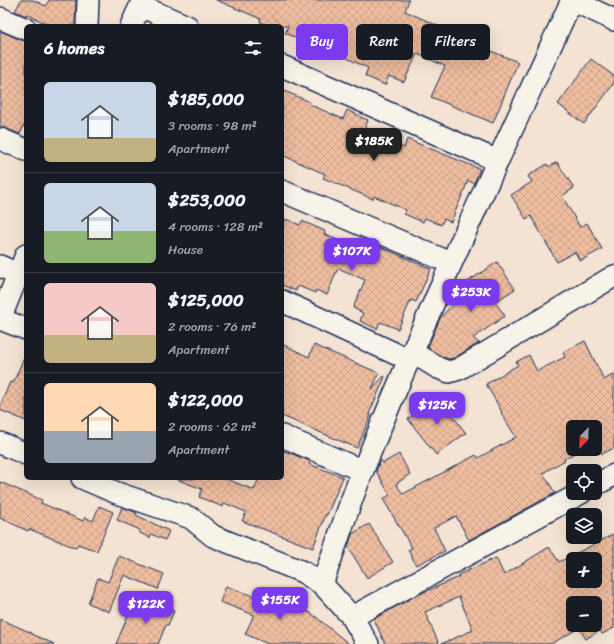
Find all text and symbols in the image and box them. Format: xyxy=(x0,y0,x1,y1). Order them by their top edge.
chip: Buy xyxy=(296,24,348,60)
chip: Rent xyxy=(356,24,413,60)
chip: Filters xyxy=(421,24,490,60)
text: 6 homes xyxy=(44,33,104,63)
icon: filters xyxy=(242,37,264,59)
text: $185,000 xyxy=(168,84,244,114)
icon: home xyxy=(76,98,124,146)
text: 3 rooms · 98 m² xyxy=(168,114,257,137)
pin: $185K xyxy=(346,128,402,162)
text: $185K xyxy=(355,129,393,152)
text: Apartment xyxy=(168,137,229,160)
text: $253,000 xyxy=(168,185,246,215)
icon: home xyxy=(76,199,124,247)
text: 4 rooms · 128 m² xyxy=(168,215,263,238)
text: House xyxy=(168,238,203,261)
pin: $107K xyxy=(324,238,380,272)
text: $107K xyxy=(333,239,371,262)
pin: $253K xyxy=(443,279,499,313)
text: $253K xyxy=(451,280,491,303)
text: $125,000 xyxy=(168,285,244,315)
icon: home xyxy=(76,299,124,347)
text: 2 rooms · 76 m² xyxy=(168,315,256,338)
text: Apartment xyxy=(168,338,229,361)
text: $122,000 xyxy=(168,385,243,415)
pin: $125K xyxy=(409,392,465,426)
text: $125K xyxy=(418,393,456,416)
icon: home xyxy=(76,399,124,447)
text: 2 rooms · 62 m² xyxy=(168,415,256,438)
north arrow xyxy=(566,420,602,456)
map controls xyxy=(566,420,602,632)
text: Apartment xyxy=(168,438,229,461)
button: locate xyxy=(566,464,602,500)
button: layers xyxy=(566,508,602,544)
button: + xyxy=(566,552,602,588)
pin: $155K xyxy=(252,587,308,621)
text: $155K xyxy=(261,588,299,611)
pin: $122K xyxy=(118,591,174,625)
text: $122K xyxy=(127,592,165,615)
button: − xyxy=(566,596,602,632)

